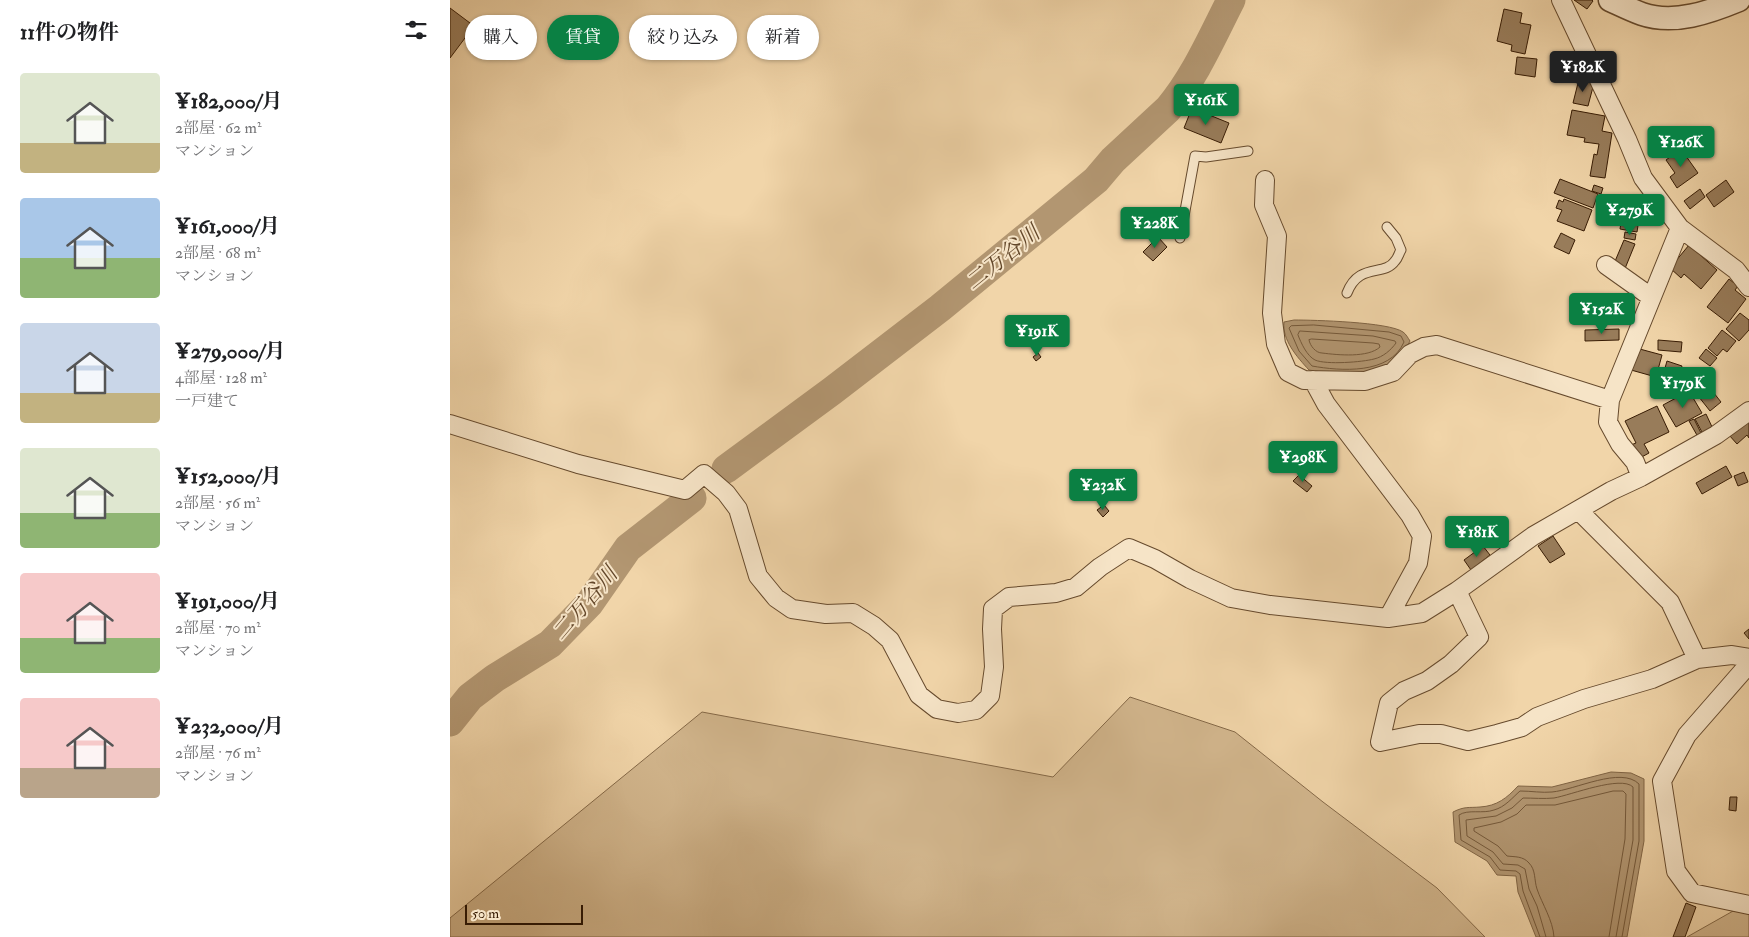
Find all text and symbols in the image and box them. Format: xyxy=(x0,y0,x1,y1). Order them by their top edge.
chip: 購入 xyxy=(465,15,537,60)
chip: 賃貸 xyxy=(547,15,619,60)
chip: 絞り込み xyxy=(629,15,737,60)
chip: 新着 xyxy=(747,15,819,60)
icon: filters xyxy=(402,16,430,44)
text: 11件の物件 xyxy=(20,19,119,46)
pin: ¥182K xyxy=(1548,51,1618,93)
text: ¥182K xyxy=(1561,57,1605,77)
pin: ¥161K xyxy=(1171,84,1241,126)
text: ¥182,000/月 xyxy=(175,88,283,115)
text: ¥161K xyxy=(1185,90,1227,110)
icon: home xyxy=(60,93,120,153)
text: 2部屋 · 62 m² xyxy=(175,118,261,138)
pin: ¥126K xyxy=(1646,126,1716,168)
text: ¥126K xyxy=(1658,132,1704,152)
text: マンション xyxy=(175,141,254,161)
pin: ¥279K xyxy=(1595,194,1665,236)
text: ¥279K xyxy=(1607,200,1653,220)
pin: ¥228K xyxy=(1120,206,1190,249)
text: ¥161,000/月 xyxy=(175,213,280,240)
text: ¥228K xyxy=(1132,213,1178,233)
icon: home xyxy=(60,218,120,278)
water label: 二万谷川 xyxy=(960,218,1047,296)
text: 2部屋 · 68 m² xyxy=(175,243,261,263)
text: マンション xyxy=(175,266,254,286)
pin: ¥152K xyxy=(1567,292,1637,335)
text: ¥152K xyxy=(1580,299,1624,319)
pin: ¥191K xyxy=(1002,314,1072,357)
text: ¥191K xyxy=(1016,321,1058,341)
text: ¥279,000/月 xyxy=(175,338,286,365)
icon: home xyxy=(60,343,120,403)
pin: ¥179K xyxy=(1648,366,1718,409)
text: 4部屋 · 128 m² xyxy=(175,368,267,388)
text: ¥179K xyxy=(1661,373,1705,393)
text: 一戸建て xyxy=(175,391,239,411)
pin: ¥298K xyxy=(1268,440,1338,483)
text: ¥298K xyxy=(1279,447,1327,467)
text: ¥152,000/月 xyxy=(175,463,282,490)
icon: home xyxy=(60,468,120,528)
pin: ¥232K xyxy=(1068,468,1138,511)
text: ¥232K xyxy=(1080,475,1126,495)
text: 2部屋 · 56 m² xyxy=(175,493,260,513)
text: マンション xyxy=(175,516,254,536)
pin: ¥181K xyxy=(1442,516,1512,558)
text: ¥181K xyxy=(1456,522,1498,542)
water label: 二万谷川 xyxy=(546,559,625,646)
text: ¥191,000/月 xyxy=(175,588,280,615)
icon: home xyxy=(60,593,120,653)
text: 2部屋 · 70 m² xyxy=(175,618,261,638)
text: マンション xyxy=(175,641,254,661)
text: ¥232,000/月 xyxy=(175,713,284,740)
icon: home xyxy=(60,718,120,778)
text: 2部屋 · 76 m² xyxy=(175,743,261,763)
text: マンション xyxy=(175,766,254,786)
scale bar xyxy=(465,902,582,925)
text: 50 m xyxy=(472,905,499,922)

